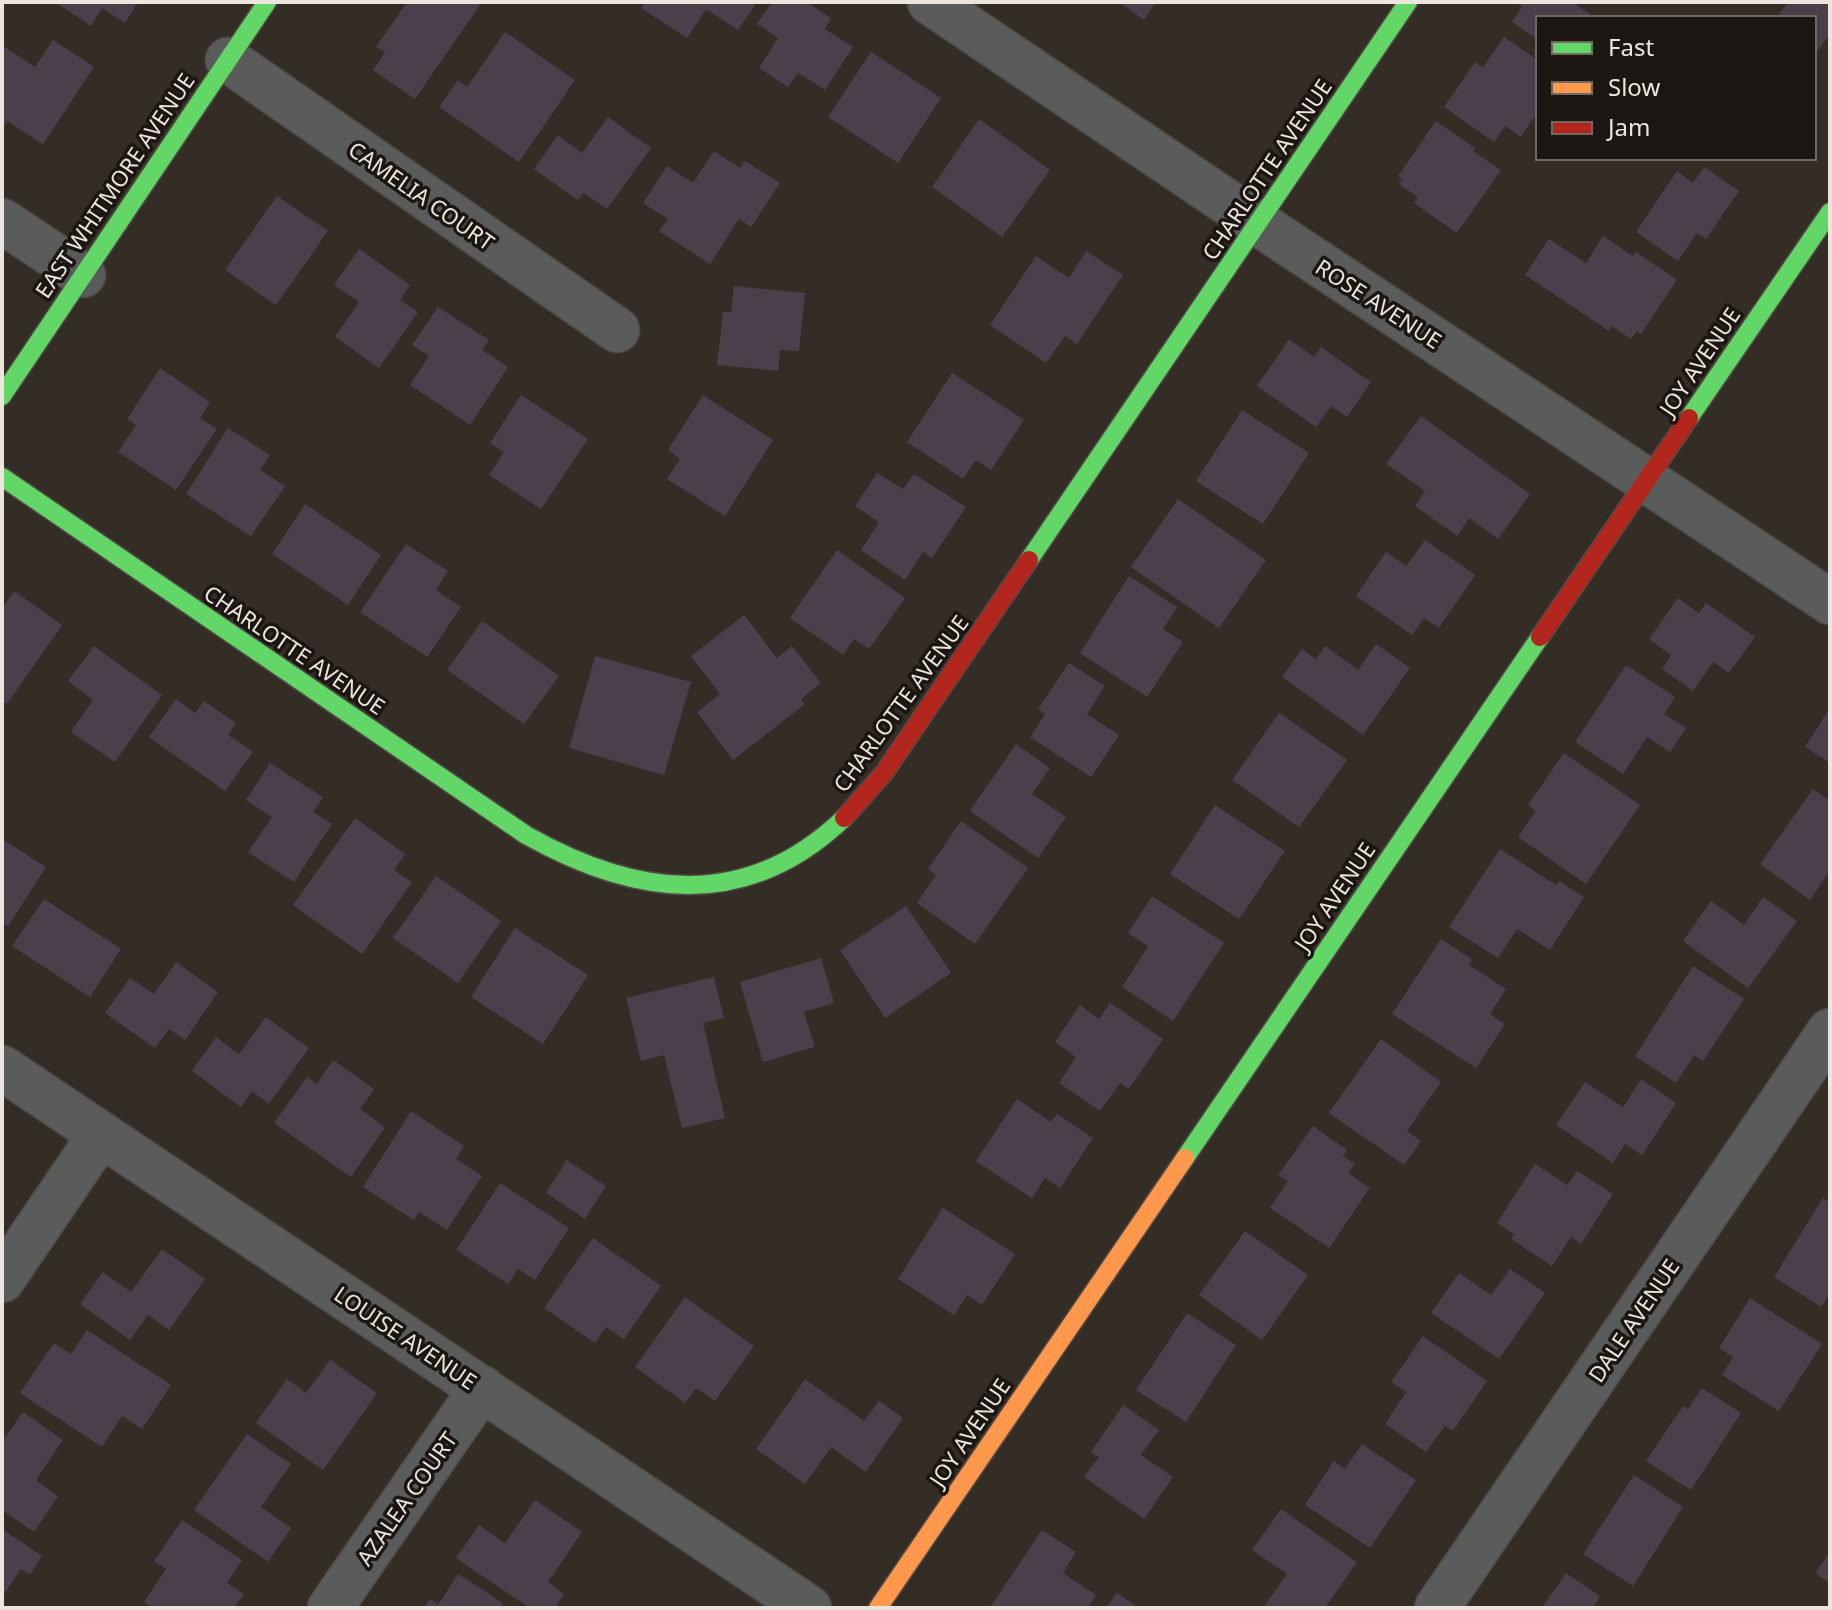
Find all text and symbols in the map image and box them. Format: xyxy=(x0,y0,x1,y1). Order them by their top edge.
legend xyxy=(1536,16,1816,160)
text: Fast xyxy=(1608,30,1654,63)
street label: EAST WHITMORE AVENUE xyxy=(27,67,201,303)
text: Slow xyxy=(1608,70,1660,103)
street label: CHARLOTTE AVENUE xyxy=(1194,73,1338,265)
text: Jam xyxy=(1606,110,1650,143)
street label: CAMELIA COURT xyxy=(343,134,501,256)
street label: ROSE AVENUE xyxy=(1310,251,1448,355)
street label: JOY AVENUE xyxy=(1651,301,1746,423)
street label: CHARLOTTE AVENUE xyxy=(199,577,391,721)
street label: CHARLOTTE AVENUE xyxy=(826,608,974,798)
street label: JOY AVENUE xyxy=(1286,836,1381,958)
street label: DALE AVENUE xyxy=(1581,1252,1685,1388)
street label: LOUISE AVENUE xyxy=(329,1278,483,1396)
street label: JOY AVENUE xyxy=(921,1372,1016,1494)
street label: AZALEA COURT xyxy=(349,1425,463,1571)

